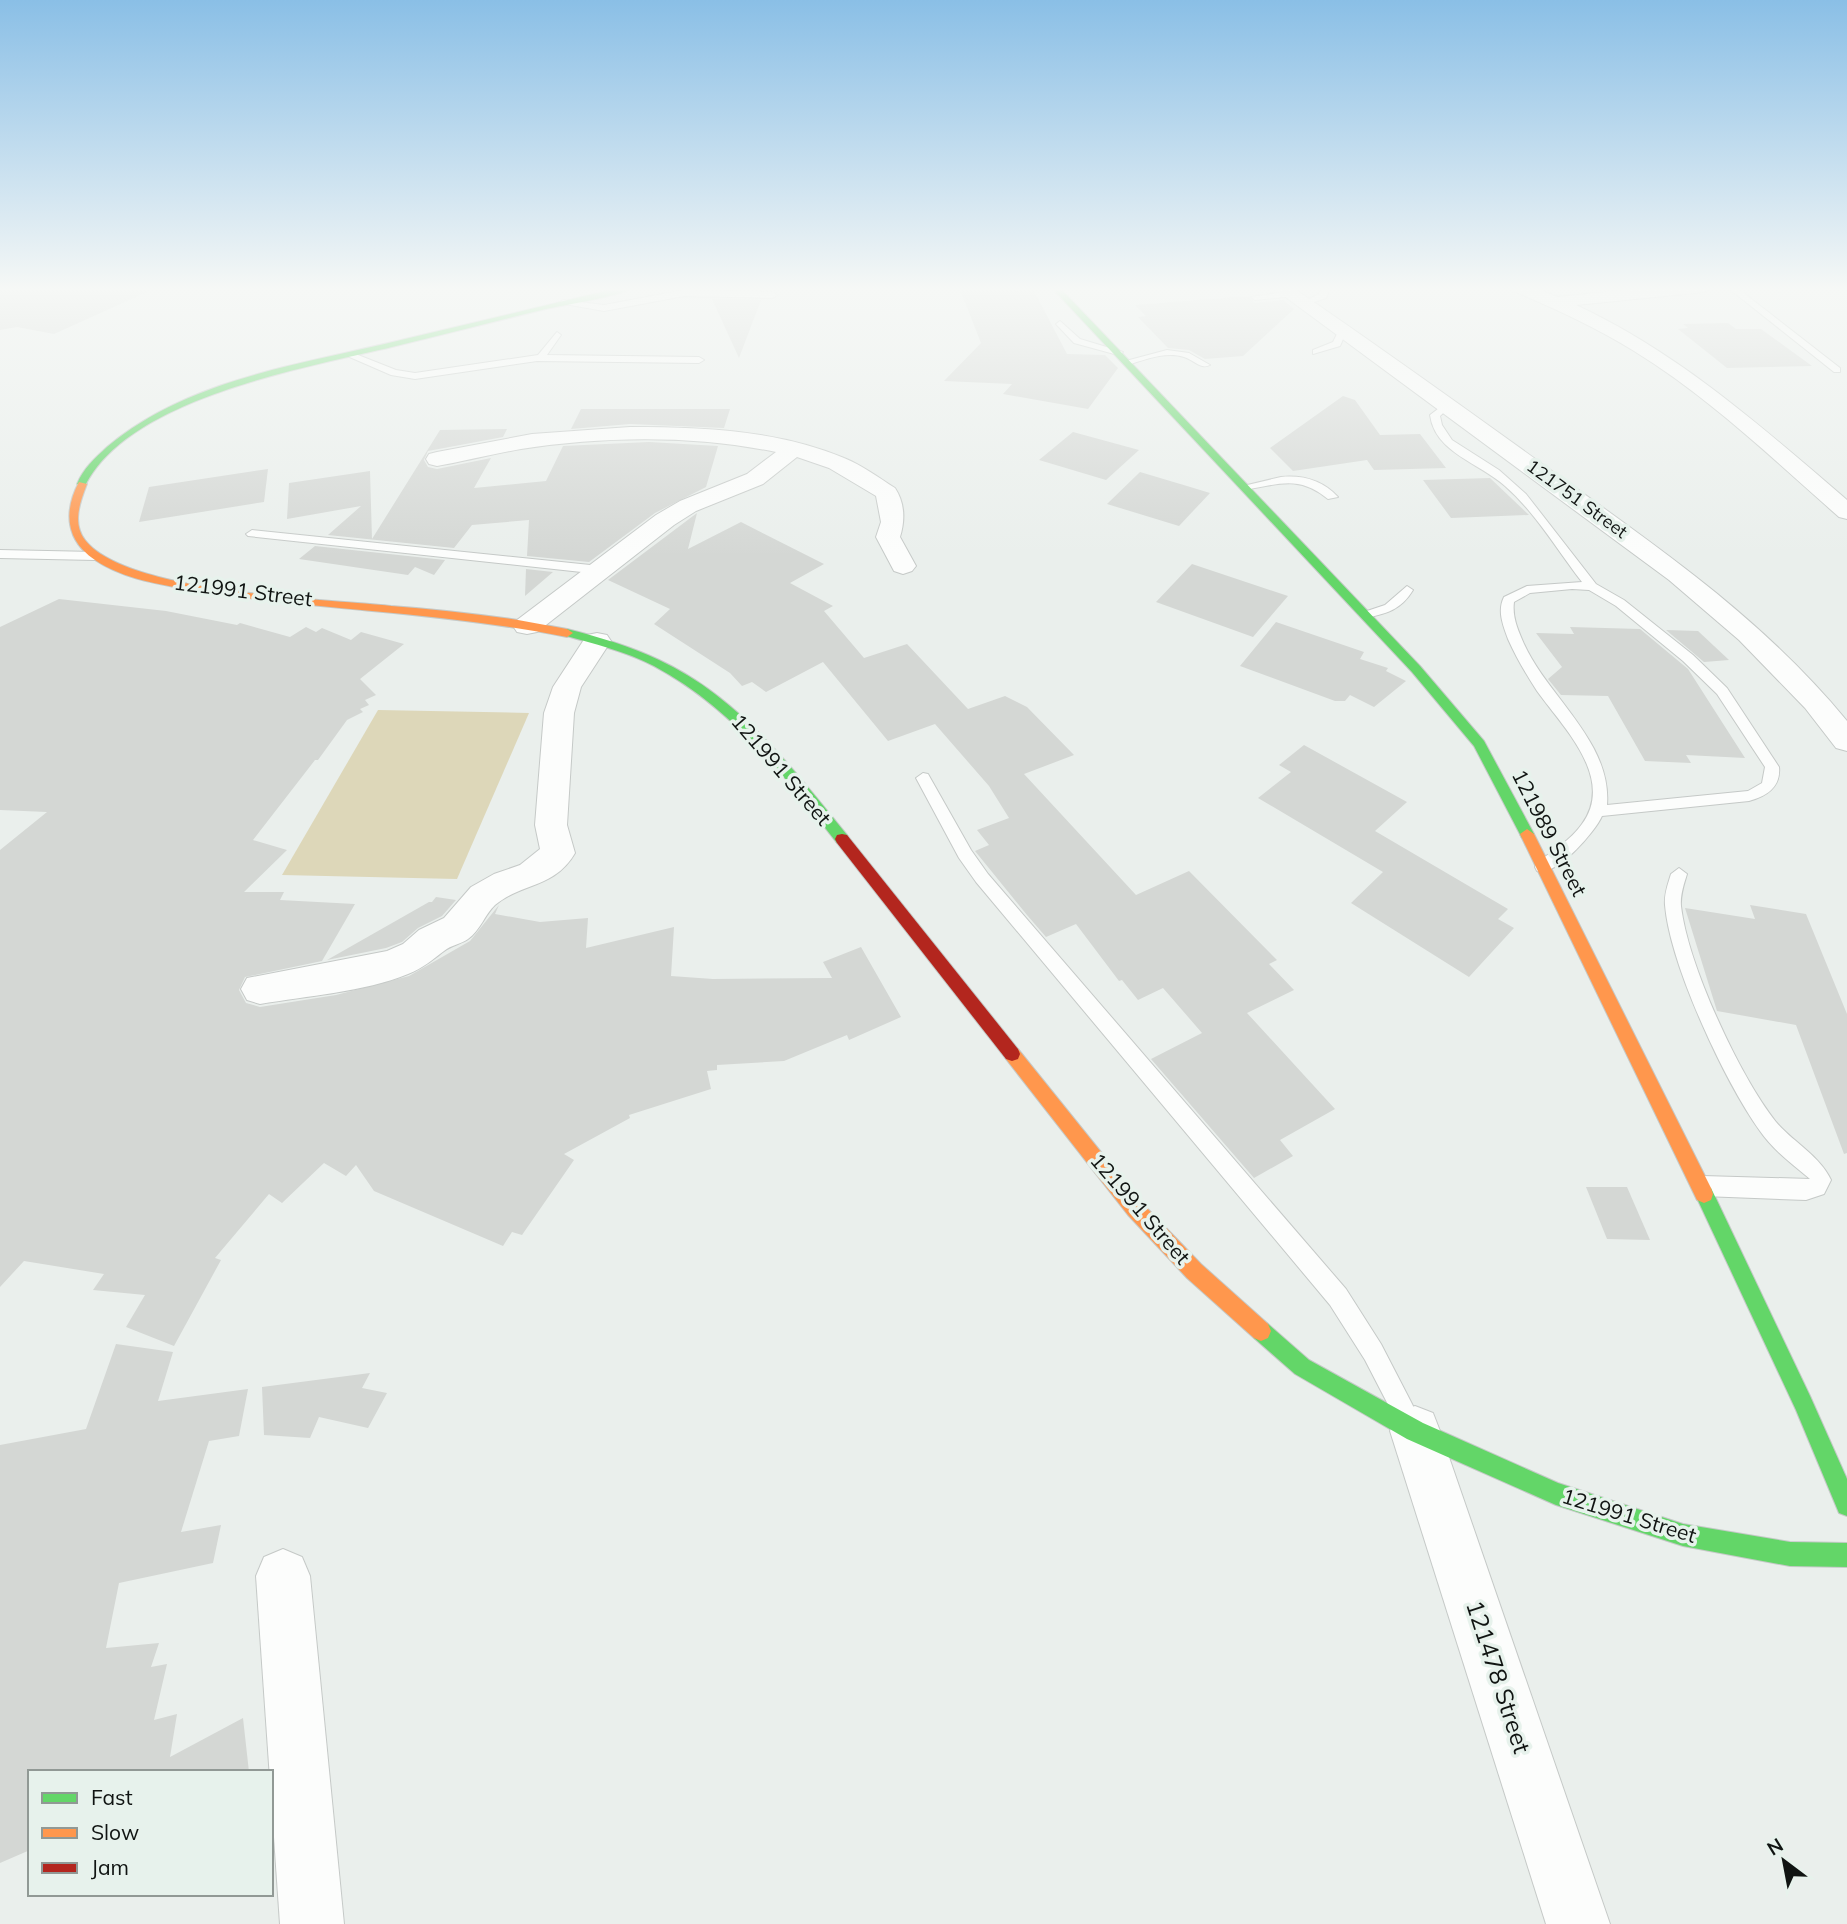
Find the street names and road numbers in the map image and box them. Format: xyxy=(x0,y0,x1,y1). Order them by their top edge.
street label: 121751 Street xyxy=(1522,454,1632,543)
street label: 121991 Street xyxy=(172,569,314,611)
street label: 121991 Street xyxy=(726,708,837,830)
street label: 121989 Street xyxy=(1507,765,1593,900)
street label: 121991 Street xyxy=(1085,1147,1196,1269)
street label: 121991 Street xyxy=(1559,1482,1700,1548)
street label: 121478 Street xyxy=(1460,1596,1538,1757)

